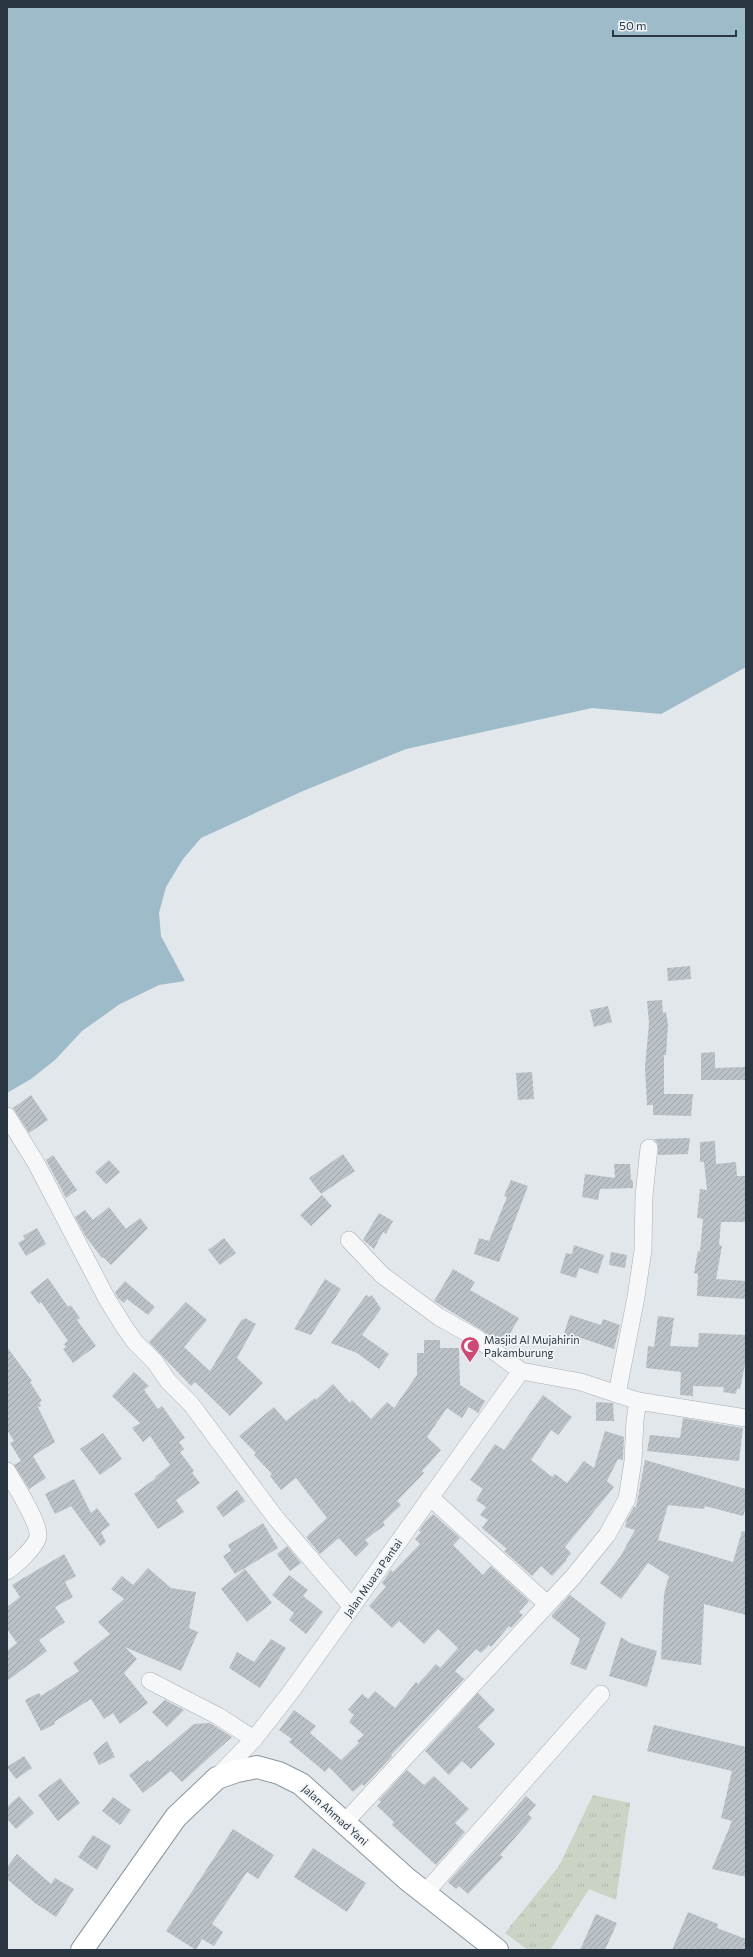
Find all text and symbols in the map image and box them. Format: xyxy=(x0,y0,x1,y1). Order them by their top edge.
scale bar xyxy=(613,12,736,38)
text: 50 m xyxy=(619,18,647,32)
place label: Masjid Al Mujahirin Pakamburung xyxy=(484,1333,580,1359)
mosque icon: Masjid Al Mujahirin Pakamburung xyxy=(459,1335,481,1363)
street label: Jalan Muara Pantai xyxy=(341,1536,405,1620)
street label: Jalan Ahmad Yani xyxy=(299,1782,371,1849)

